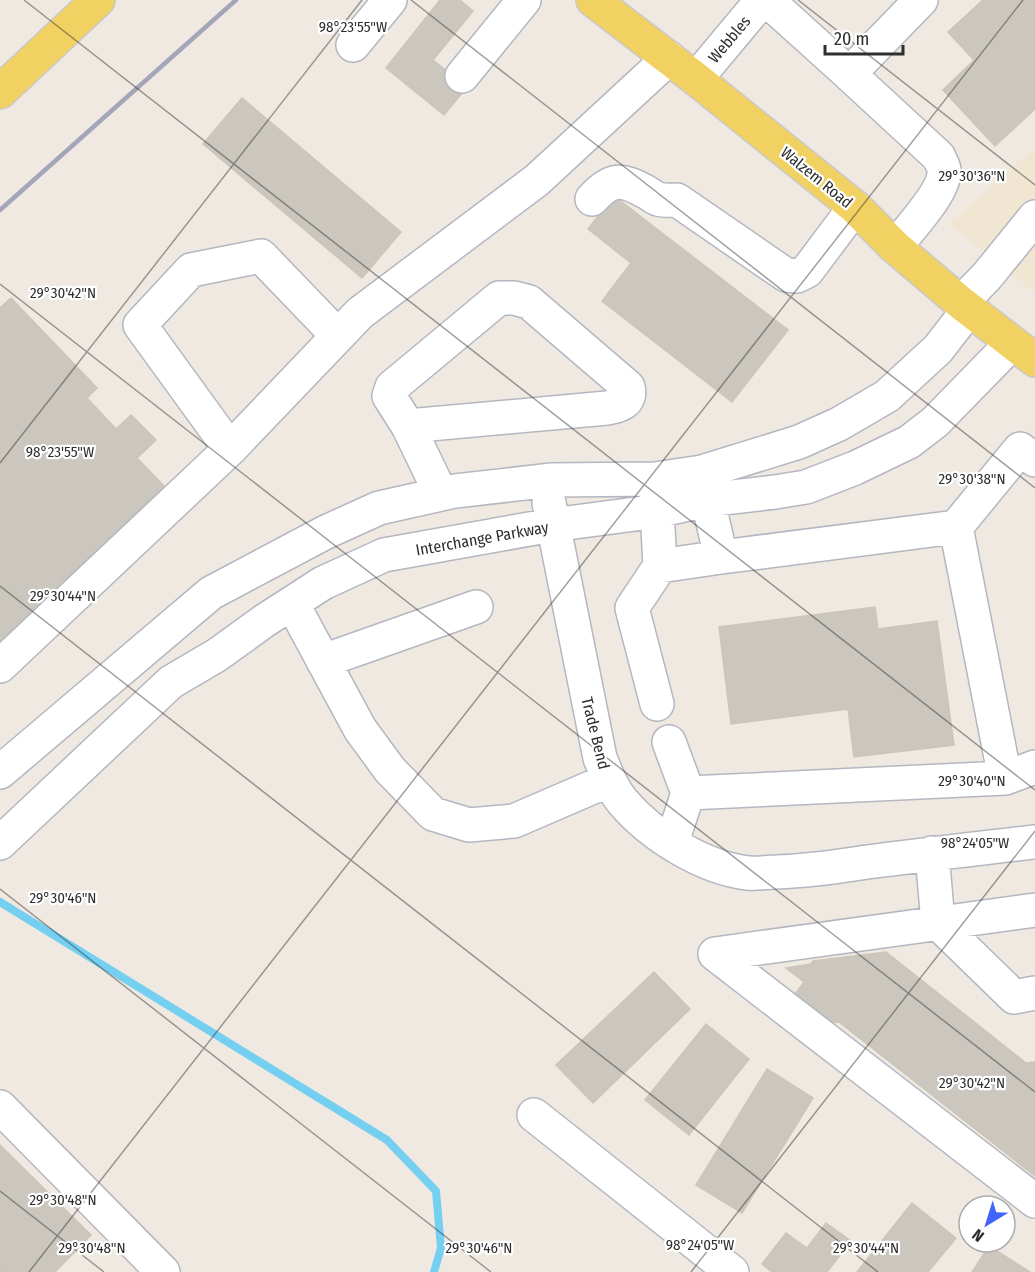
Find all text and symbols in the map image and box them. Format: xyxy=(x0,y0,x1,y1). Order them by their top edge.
street label: Webbles xyxy=(704,12,755,67)
text: 98°23'55"W xyxy=(319,18,387,36)
scale bar xyxy=(825,18,903,56)
text: 20 m xyxy=(834,28,869,50)
street label: Walzem Road xyxy=(777,143,856,212)
text: 29°30'36"N xyxy=(939,167,1005,185)
text: 29°30'42"N xyxy=(30,284,96,302)
text: 98°23'55"W xyxy=(26,443,94,461)
text: 29°30'38"N xyxy=(938,470,1006,488)
street label: Interchange Parkway xyxy=(414,517,551,560)
text: 29°30'44"N xyxy=(30,587,96,605)
street label: Trade Bend xyxy=(577,695,614,771)
text: 29°30'40"N xyxy=(938,772,1006,790)
text: 98°24'05"W xyxy=(941,834,1009,852)
text: 29°30'46"N xyxy=(30,889,96,907)
text: 29°30'42"N xyxy=(939,1074,1005,1092)
text: 29°30'48"N xyxy=(29,1191,97,1209)
north arrow xyxy=(957,1194,1017,1254)
text: N xyxy=(968,1225,988,1246)
text: 98°24'05"W xyxy=(666,1236,734,1254)
text: 29°30'48"N xyxy=(58,1239,126,1257)
text: 29°30'46"N xyxy=(446,1239,512,1257)
text: 29°30'44"N xyxy=(833,1239,899,1257)

